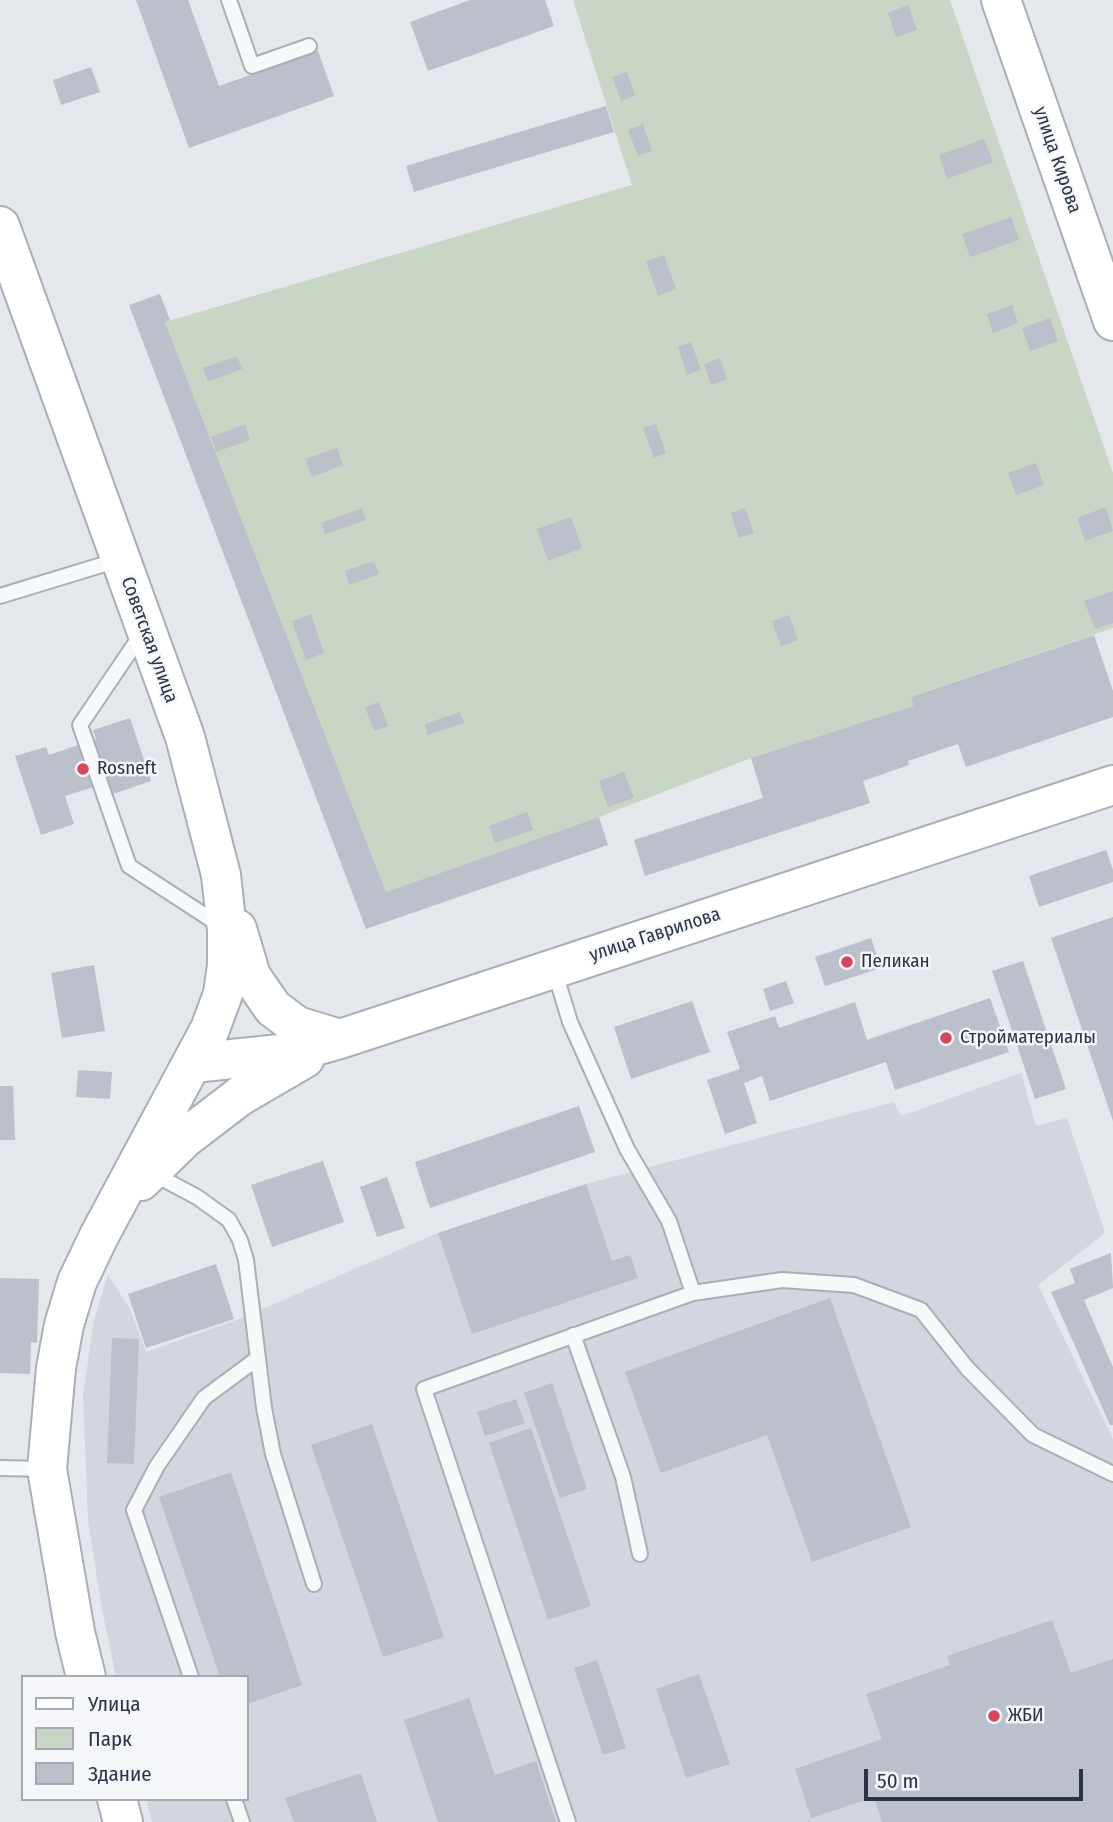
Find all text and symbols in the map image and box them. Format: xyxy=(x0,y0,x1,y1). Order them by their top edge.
street label: улица Кирова xyxy=(1028,104,1086,216)
street label: Советская улица xyxy=(116,574,182,706)
place label: Rosneft xyxy=(97,758,157,780)
marker: Rosneft xyxy=(75,761,91,777)
street label: улица Гаврилова xyxy=(587,903,723,967)
place label: Пеликан xyxy=(861,951,930,973)
marker: Пеликан xyxy=(839,954,855,970)
place label: Стройматериалы xyxy=(960,1027,1096,1049)
marker: Стройматериалы xyxy=(938,1030,954,1046)
legend xyxy=(21,1675,248,1801)
text: Улица xyxy=(88,1691,141,1717)
place label: ЖБИ xyxy=(1008,1705,1044,1727)
marker: ЖБИ xyxy=(986,1708,1002,1724)
text: Парк xyxy=(88,1726,132,1752)
scale bar xyxy=(868,1756,1087,1800)
text: Здание xyxy=(88,1761,152,1787)
text: 50 m xyxy=(877,1768,919,1794)

